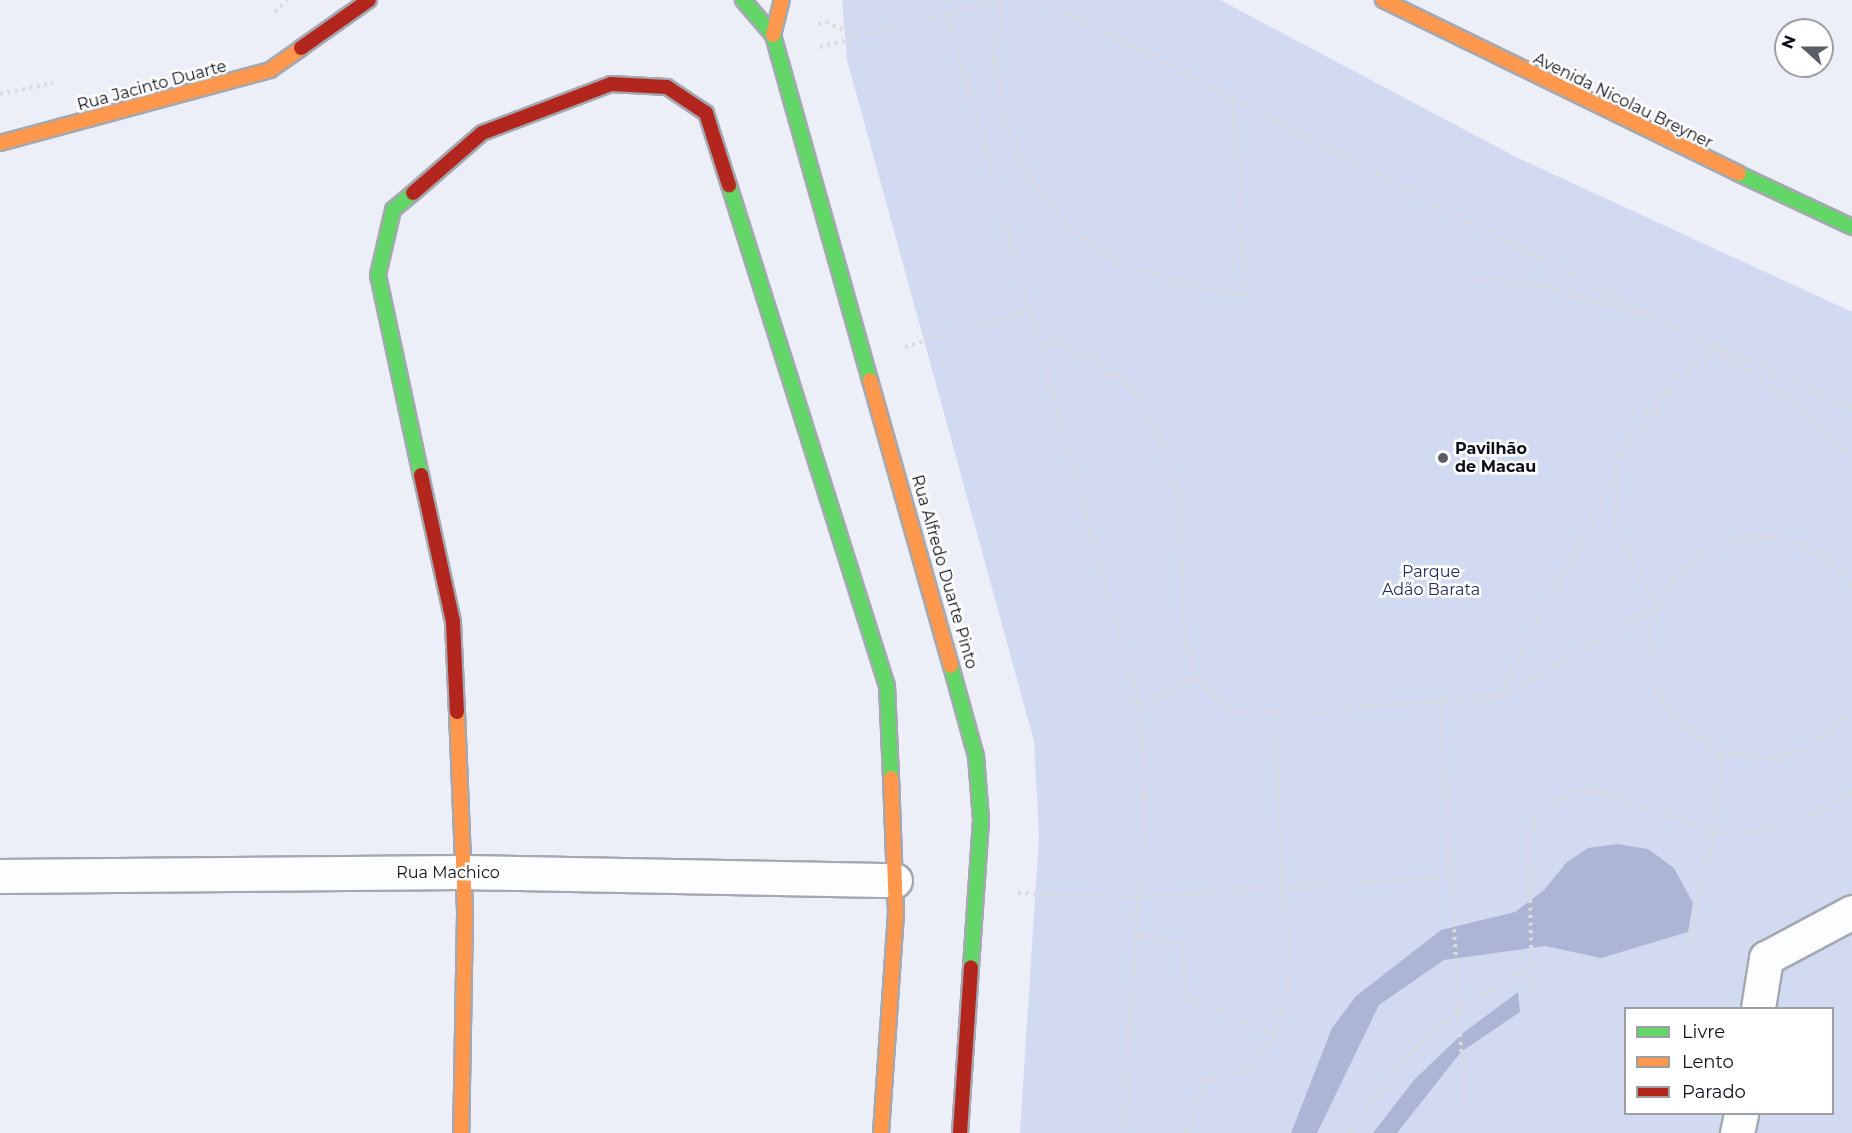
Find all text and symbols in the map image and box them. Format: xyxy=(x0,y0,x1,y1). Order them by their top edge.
north arrow xyxy=(1774,18,1834,78)
text: N xyxy=(1777,33,1800,52)
street label: Avenida Nicolau Breyner xyxy=(1530,49,1716,153)
street label: Rua Jacinto Duarte xyxy=(75,57,229,115)
place label: Pavilhão de Macau xyxy=(1455,439,1536,477)
marker: Pavilhão de Macau xyxy=(1436,451,1450,465)
street label: Rua Alfredo Duarte Pinto xyxy=(907,473,981,671)
park label: Parque Adão Barata xyxy=(1382,562,1480,600)
street label: Rua Machico xyxy=(396,863,500,883)
legend xyxy=(1624,1007,1834,1115)
text: Livre xyxy=(1682,1021,1725,1043)
text: Lento xyxy=(1682,1051,1734,1073)
text: Parado xyxy=(1682,1081,1746,1103)

